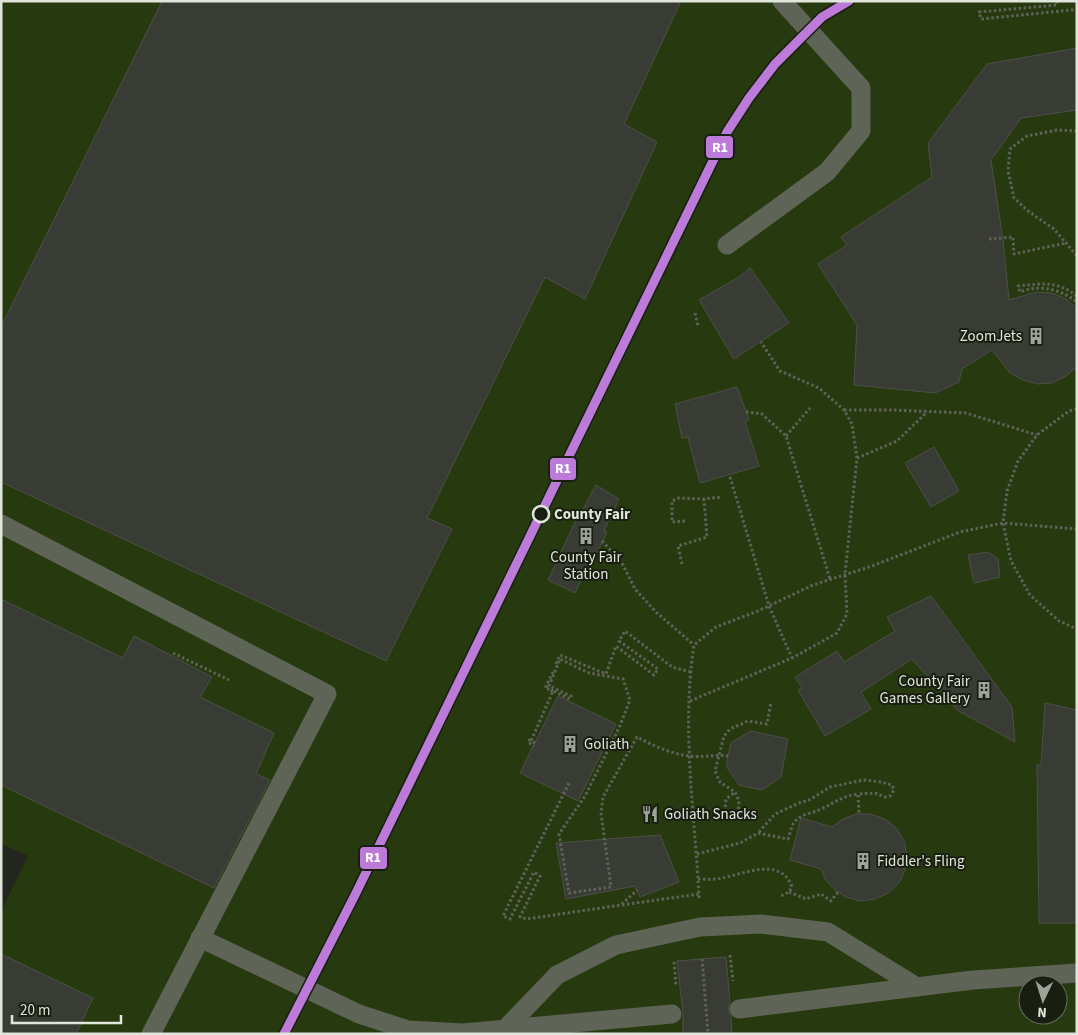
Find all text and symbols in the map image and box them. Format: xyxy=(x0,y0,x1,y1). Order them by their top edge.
line badge: R1 xyxy=(705,135,734,159)
text: R1 xyxy=(712,138,728,158)
place label: ZoomJets xyxy=(960,326,1022,347)
building icon: ZoomJets xyxy=(1026,326,1046,346)
line badge: R1 xyxy=(549,457,577,481)
text: R1 xyxy=(555,459,571,479)
place label: County Fair xyxy=(554,504,630,525)
marker: County Fair xyxy=(532,505,550,523)
building icon: County Fair Station xyxy=(576,526,596,546)
place label: County Fair Station xyxy=(550,547,623,585)
place label: County Fair Games Gallery xyxy=(880,671,971,709)
building icon: County Fair Games Gallery xyxy=(974,680,994,700)
building icon: Goliath xyxy=(560,734,580,754)
place label: Goliath xyxy=(584,734,630,755)
restaurant icon: Goliath Snacks xyxy=(640,804,660,824)
place label: Goliath Snacks xyxy=(664,804,757,825)
line badge: R1 xyxy=(359,846,388,870)
text: R1 xyxy=(365,848,381,868)
building icon: Fiddler's Fling xyxy=(853,851,873,871)
place label: Fiddler's Fling xyxy=(877,851,965,872)
north arrow xyxy=(1018,975,1068,1025)
scale bar xyxy=(12,992,121,1024)
text: 20 m xyxy=(20,1000,50,1021)
text: N xyxy=(1037,1002,1048,1022)

